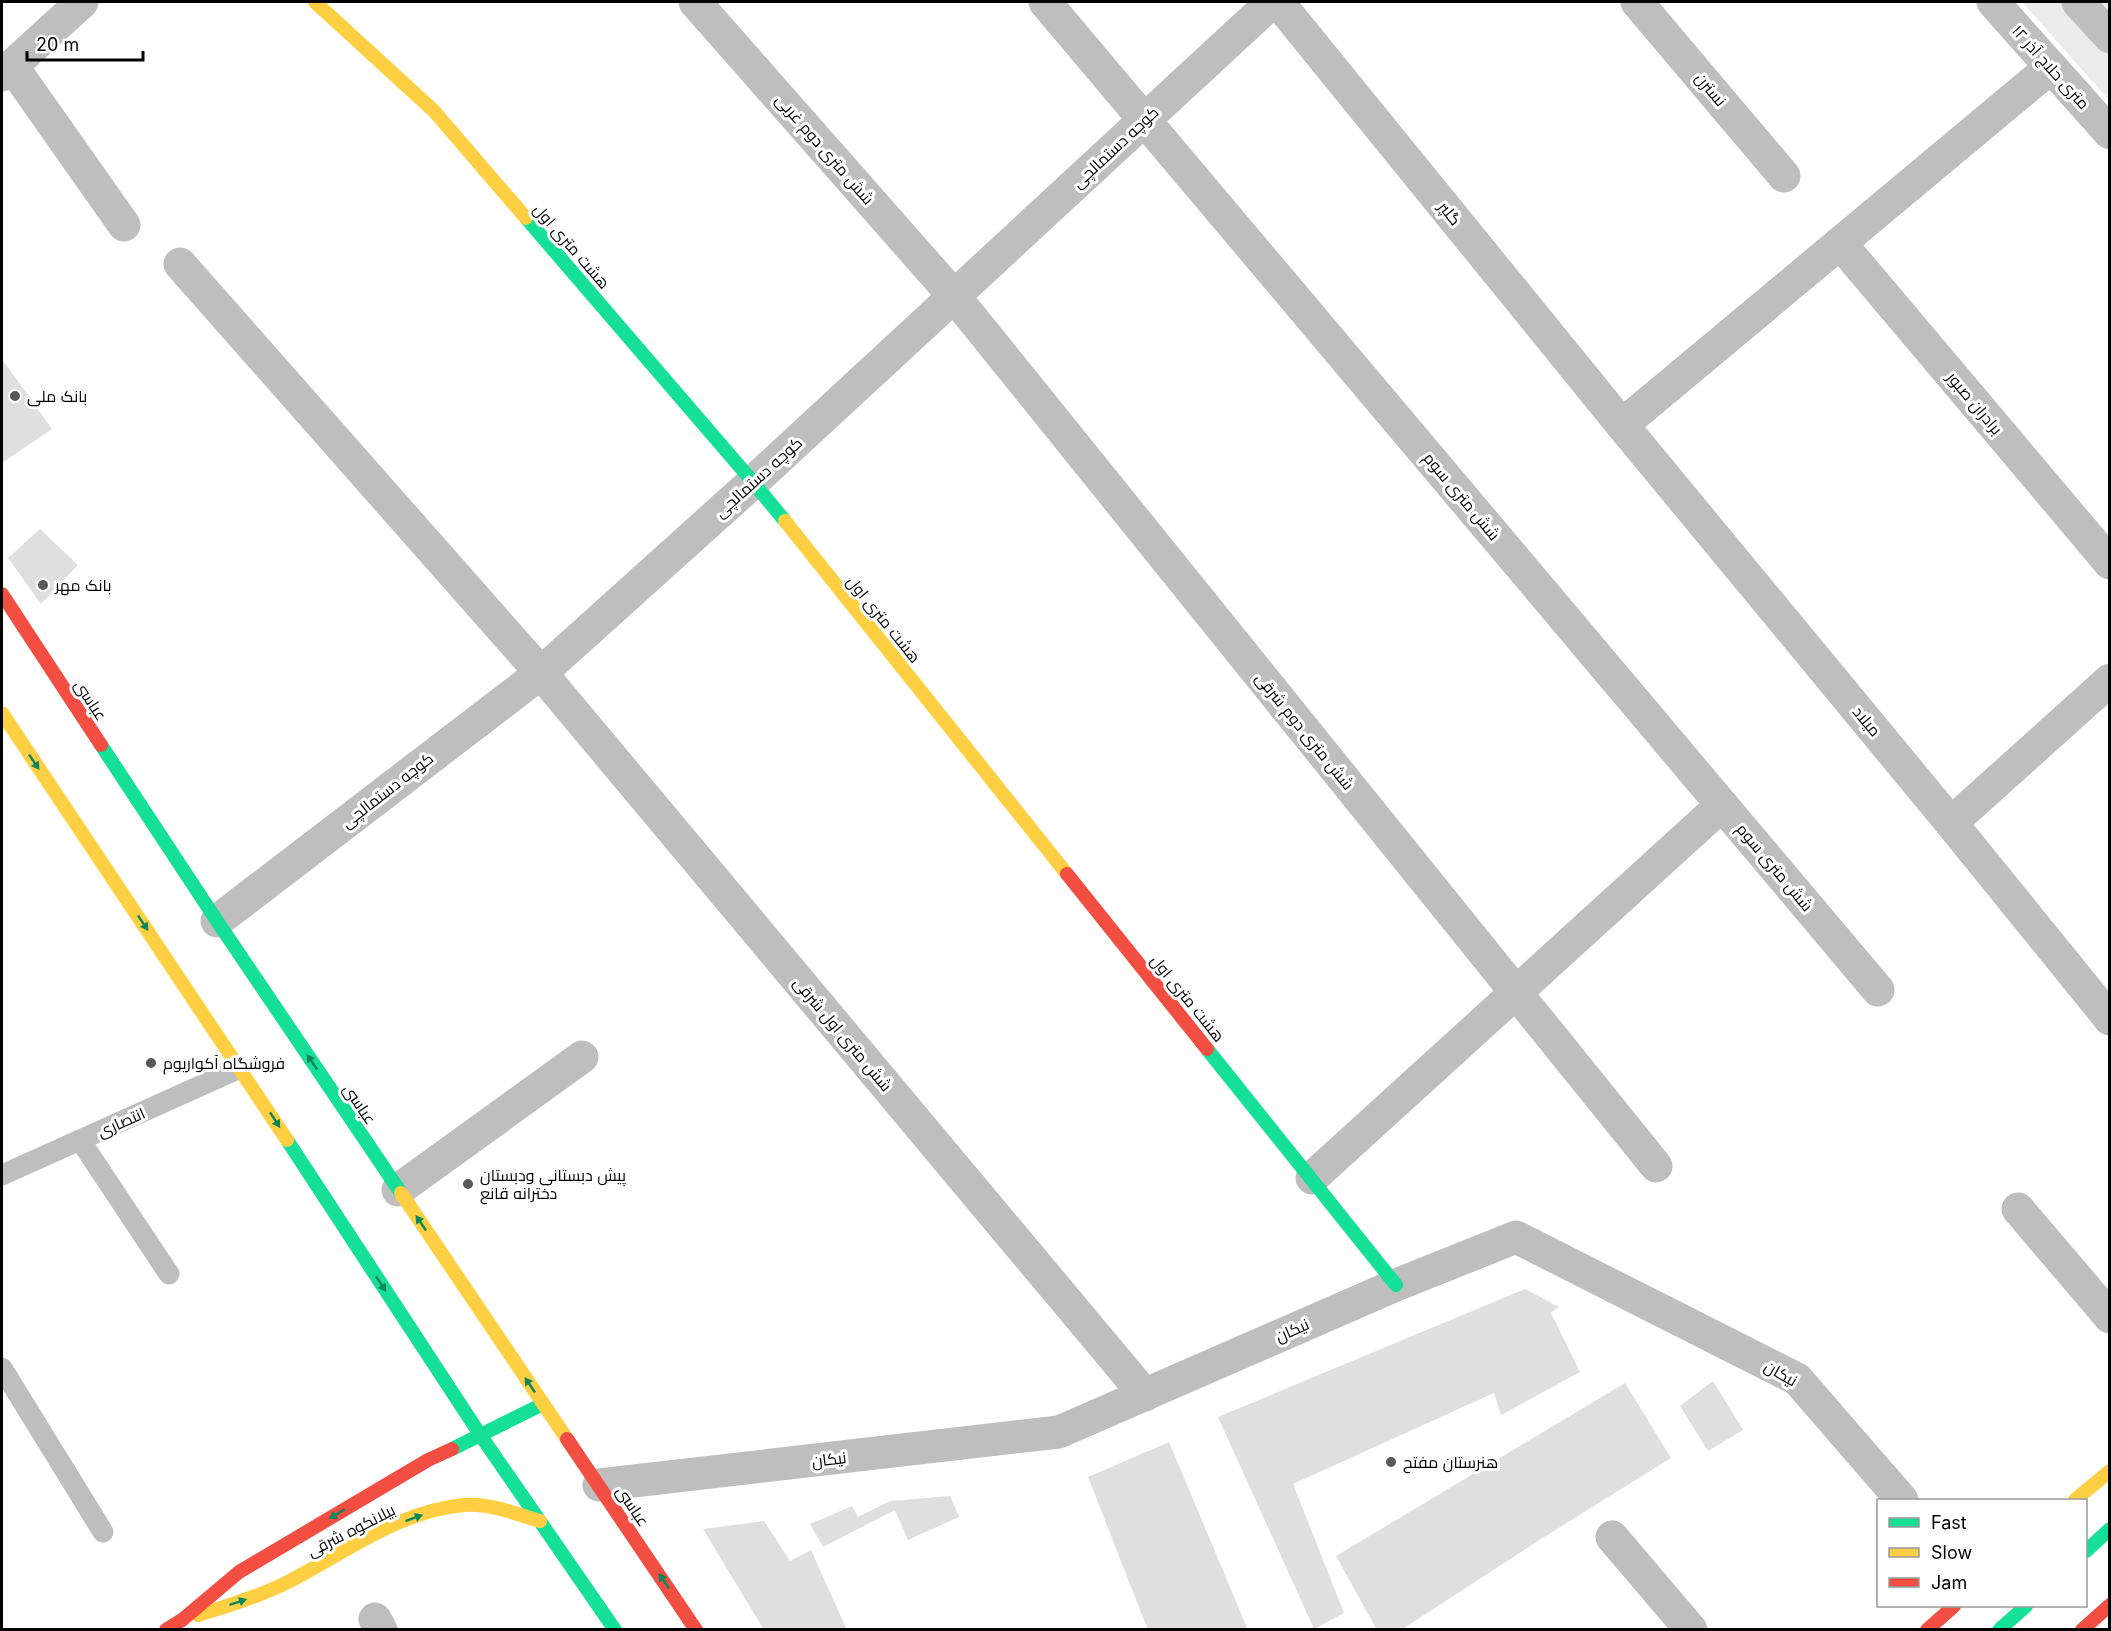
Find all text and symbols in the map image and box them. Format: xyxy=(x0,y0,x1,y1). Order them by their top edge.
street label: ۱۲ متری حلاج آذر xyxy=(2007,21,2094,114)
scale bar xyxy=(27,24,142,62)
text: 20 m xyxy=(36,34,79,55)
street label: نسترن xyxy=(1690,68,1731,111)
street label: شش متری دوم غربی xyxy=(770,90,878,210)
street label: کوچه دستمالچی xyxy=(1067,102,1164,194)
street label: گلپر xyxy=(1432,196,1466,230)
street label: هشت متری اول xyxy=(529,199,614,293)
street label: برادران صبور xyxy=(1941,367,2007,439)
place label: بانک ملی xyxy=(27,386,87,407)
marker: بانک ملی xyxy=(8,389,22,403)
street label: کوچه دستمالچی xyxy=(710,432,807,523)
street label: شش متری سوم xyxy=(1418,448,1505,545)
street label: هشت متری اول xyxy=(842,571,925,667)
place label: بانک مهر xyxy=(54,575,111,596)
marker: بانک مهر xyxy=(36,578,50,592)
street label: شش متری دوم شرقی xyxy=(1250,668,1359,795)
street label: عباسى xyxy=(70,676,112,725)
street label: میلاد xyxy=(1849,702,1885,740)
street label: کوچه دستمالچی xyxy=(337,748,438,834)
one-way arrow xyxy=(28,753,40,769)
street label: شش متری سوم xyxy=(1731,819,1818,916)
one-way arrow xyxy=(137,915,149,931)
street label: هشت متری اول xyxy=(1146,950,1229,1046)
street label: شش متری اول شرقی xyxy=(789,973,897,1096)
place label: فروشگاه آکواریوم xyxy=(163,1053,285,1075)
one-way arrow xyxy=(306,1054,318,1070)
marker: فروشگاه آکواریوم xyxy=(144,1056,158,1070)
street label: عباسى xyxy=(338,1080,381,1129)
street label: انتصاری xyxy=(94,1103,148,1142)
one-way arrow xyxy=(269,1112,280,1129)
place label: پیش دبستانی ودبستان دخترانه قانع xyxy=(480,1165,627,1205)
marker: پیش دبستانی ودبستان دخترانه قانع xyxy=(461,1177,475,1191)
one-way arrow xyxy=(415,1216,427,1232)
one-way arrow xyxy=(376,1276,387,1292)
street label: نیکان xyxy=(1272,1314,1312,1347)
street label: نیکان xyxy=(1760,1356,1801,1391)
one-way arrow xyxy=(525,1377,536,1393)
street label: نیکان xyxy=(810,1447,848,1472)
place label: هنرستان مفتح xyxy=(1403,1452,1498,1474)
marker: هنرستان مفتح xyxy=(1384,1455,1398,1469)
street label: عباسى xyxy=(611,1482,654,1531)
street label: بیلانکوه شرقی xyxy=(304,1499,399,1562)
legend xyxy=(1877,1499,2087,1607)
one-way arrow xyxy=(329,1508,345,1519)
one-way arrow xyxy=(405,1512,423,1522)
text: Fast xyxy=(1931,1512,1967,1533)
text: Slow xyxy=(1931,1542,1972,1563)
text: Jam xyxy=(1931,1572,1967,1593)
one-way arrow xyxy=(658,1573,669,1589)
one-way arrow xyxy=(229,1597,247,1606)

